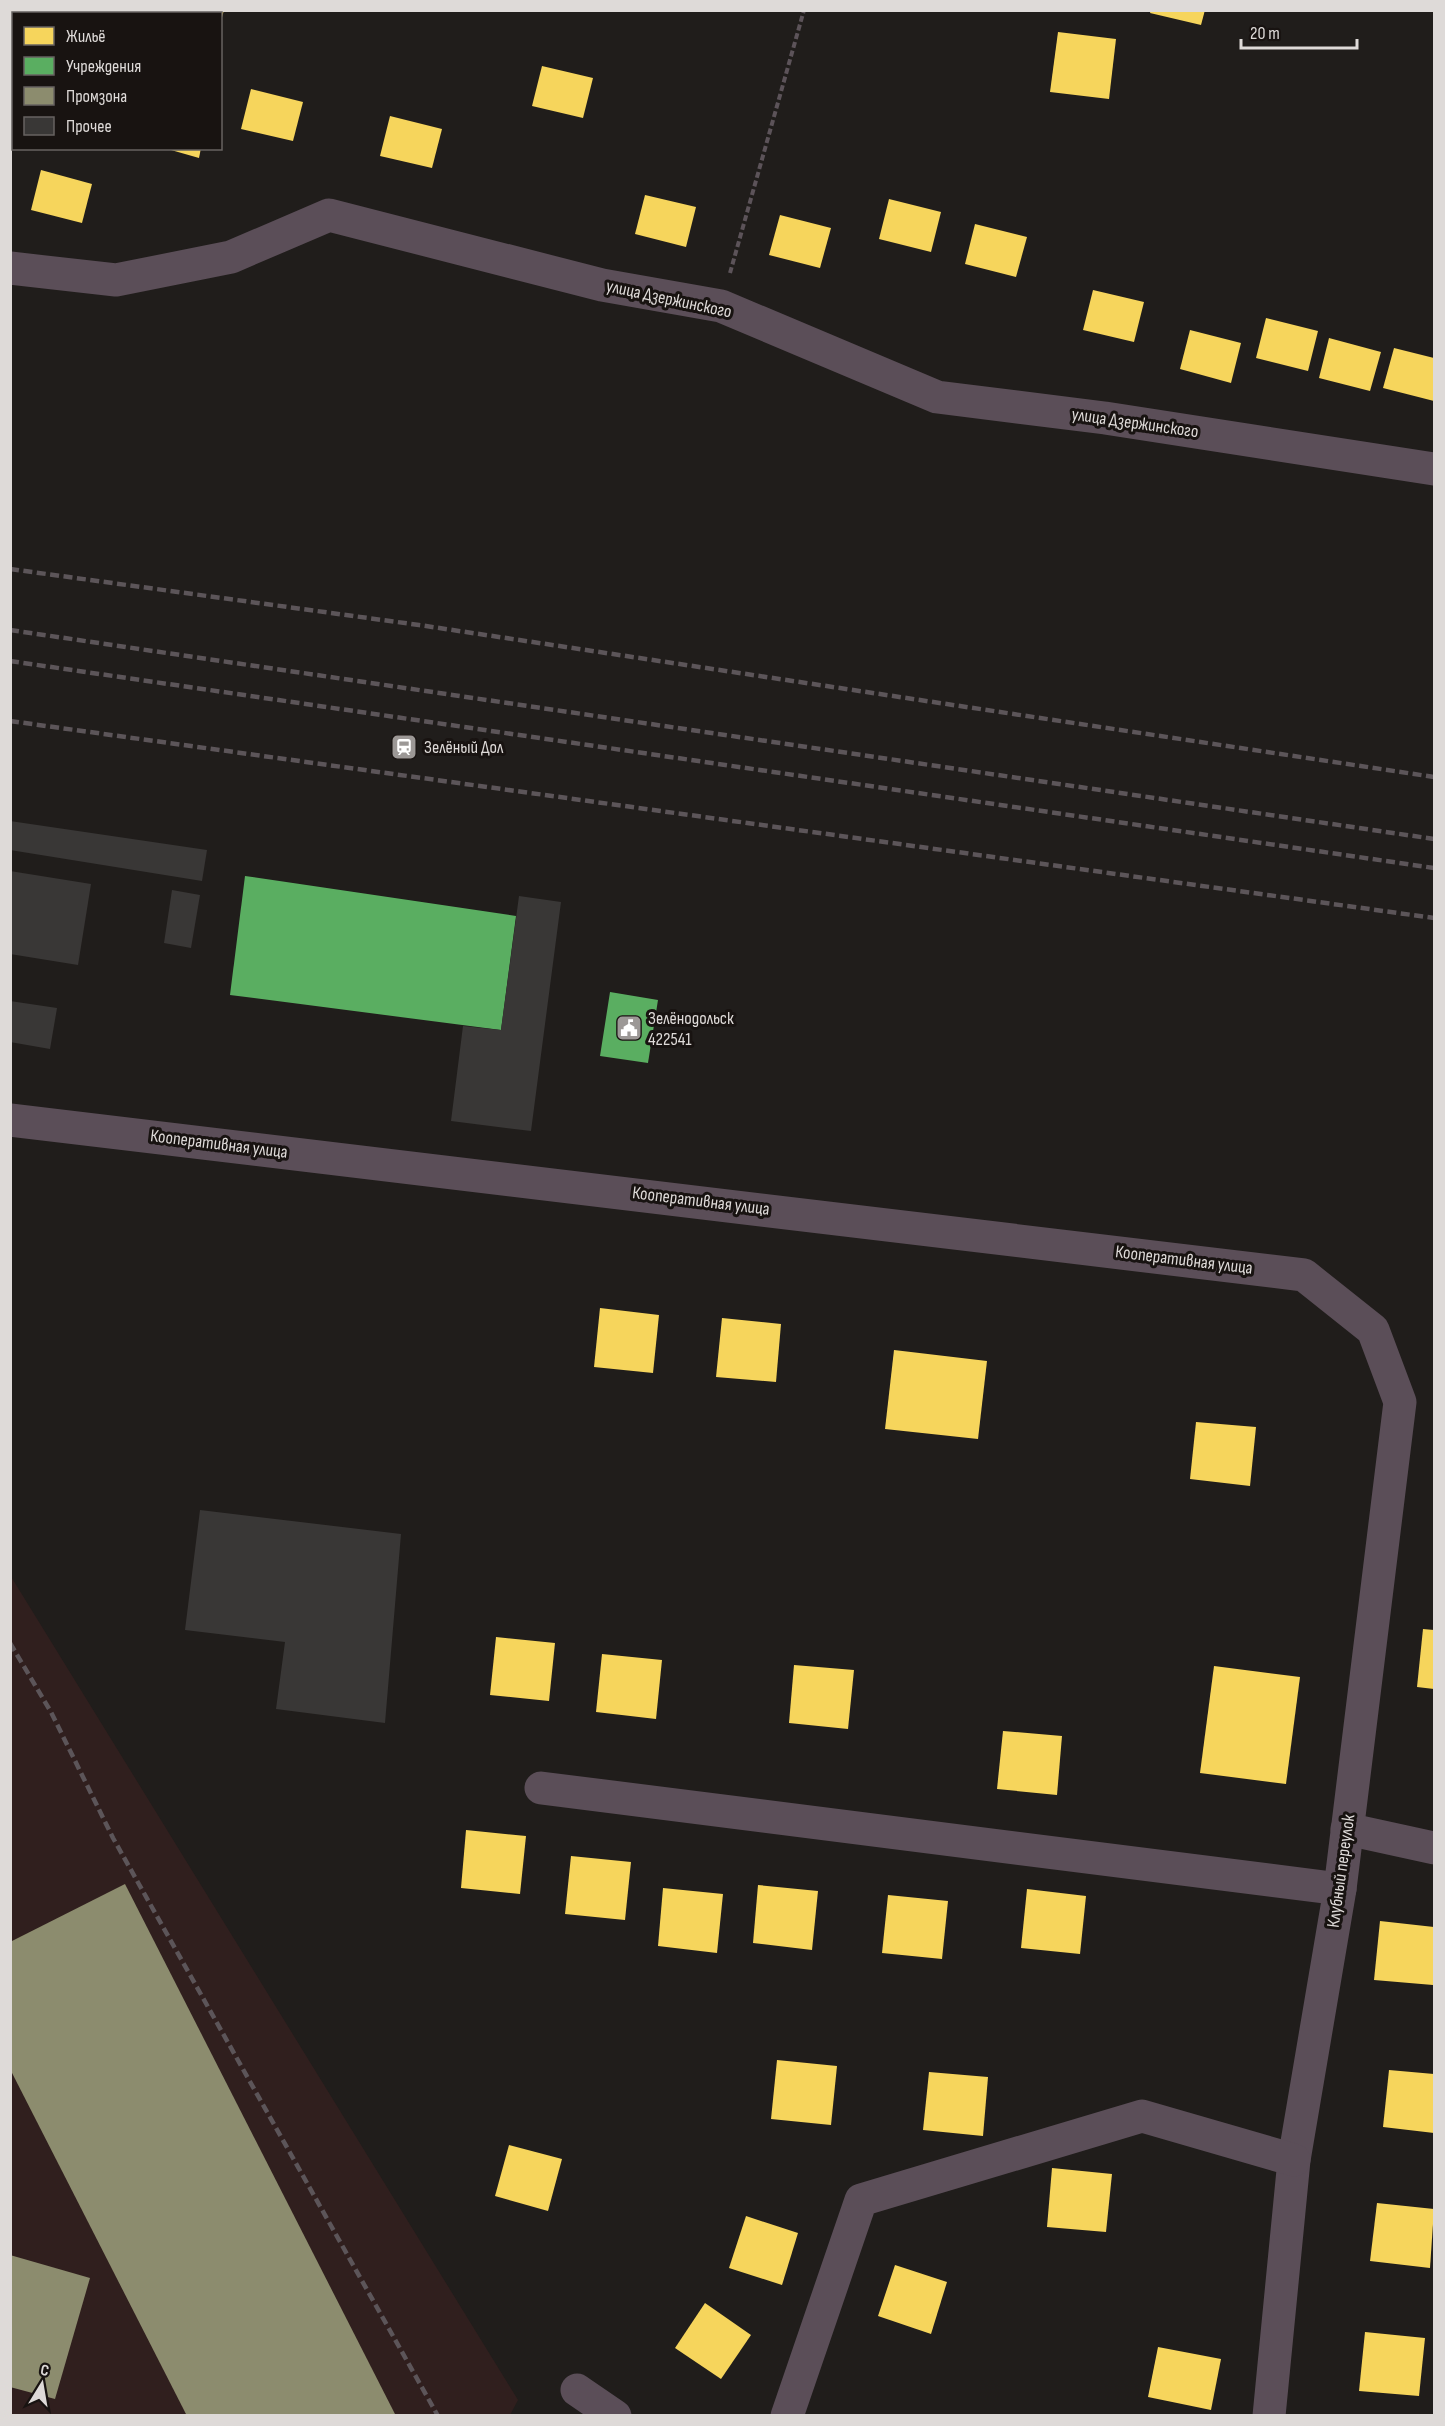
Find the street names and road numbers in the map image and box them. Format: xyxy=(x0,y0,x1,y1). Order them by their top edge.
street label: улица Дзержинского xyxy=(604,275,734,323)
street label: улица Дзержинского xyxy=(1070,404,1200,442)
street label: Кооперативная улица xyxy=(149,1125,289,1163)
street label: Кооперативная улица xyxy=(631,1182,771,1220)
street label: Кооперативная улица xyxy=(1114,1241,1254,1279)
street label: Клубный переулок xyxy=(1323,1813,1359,1929)

